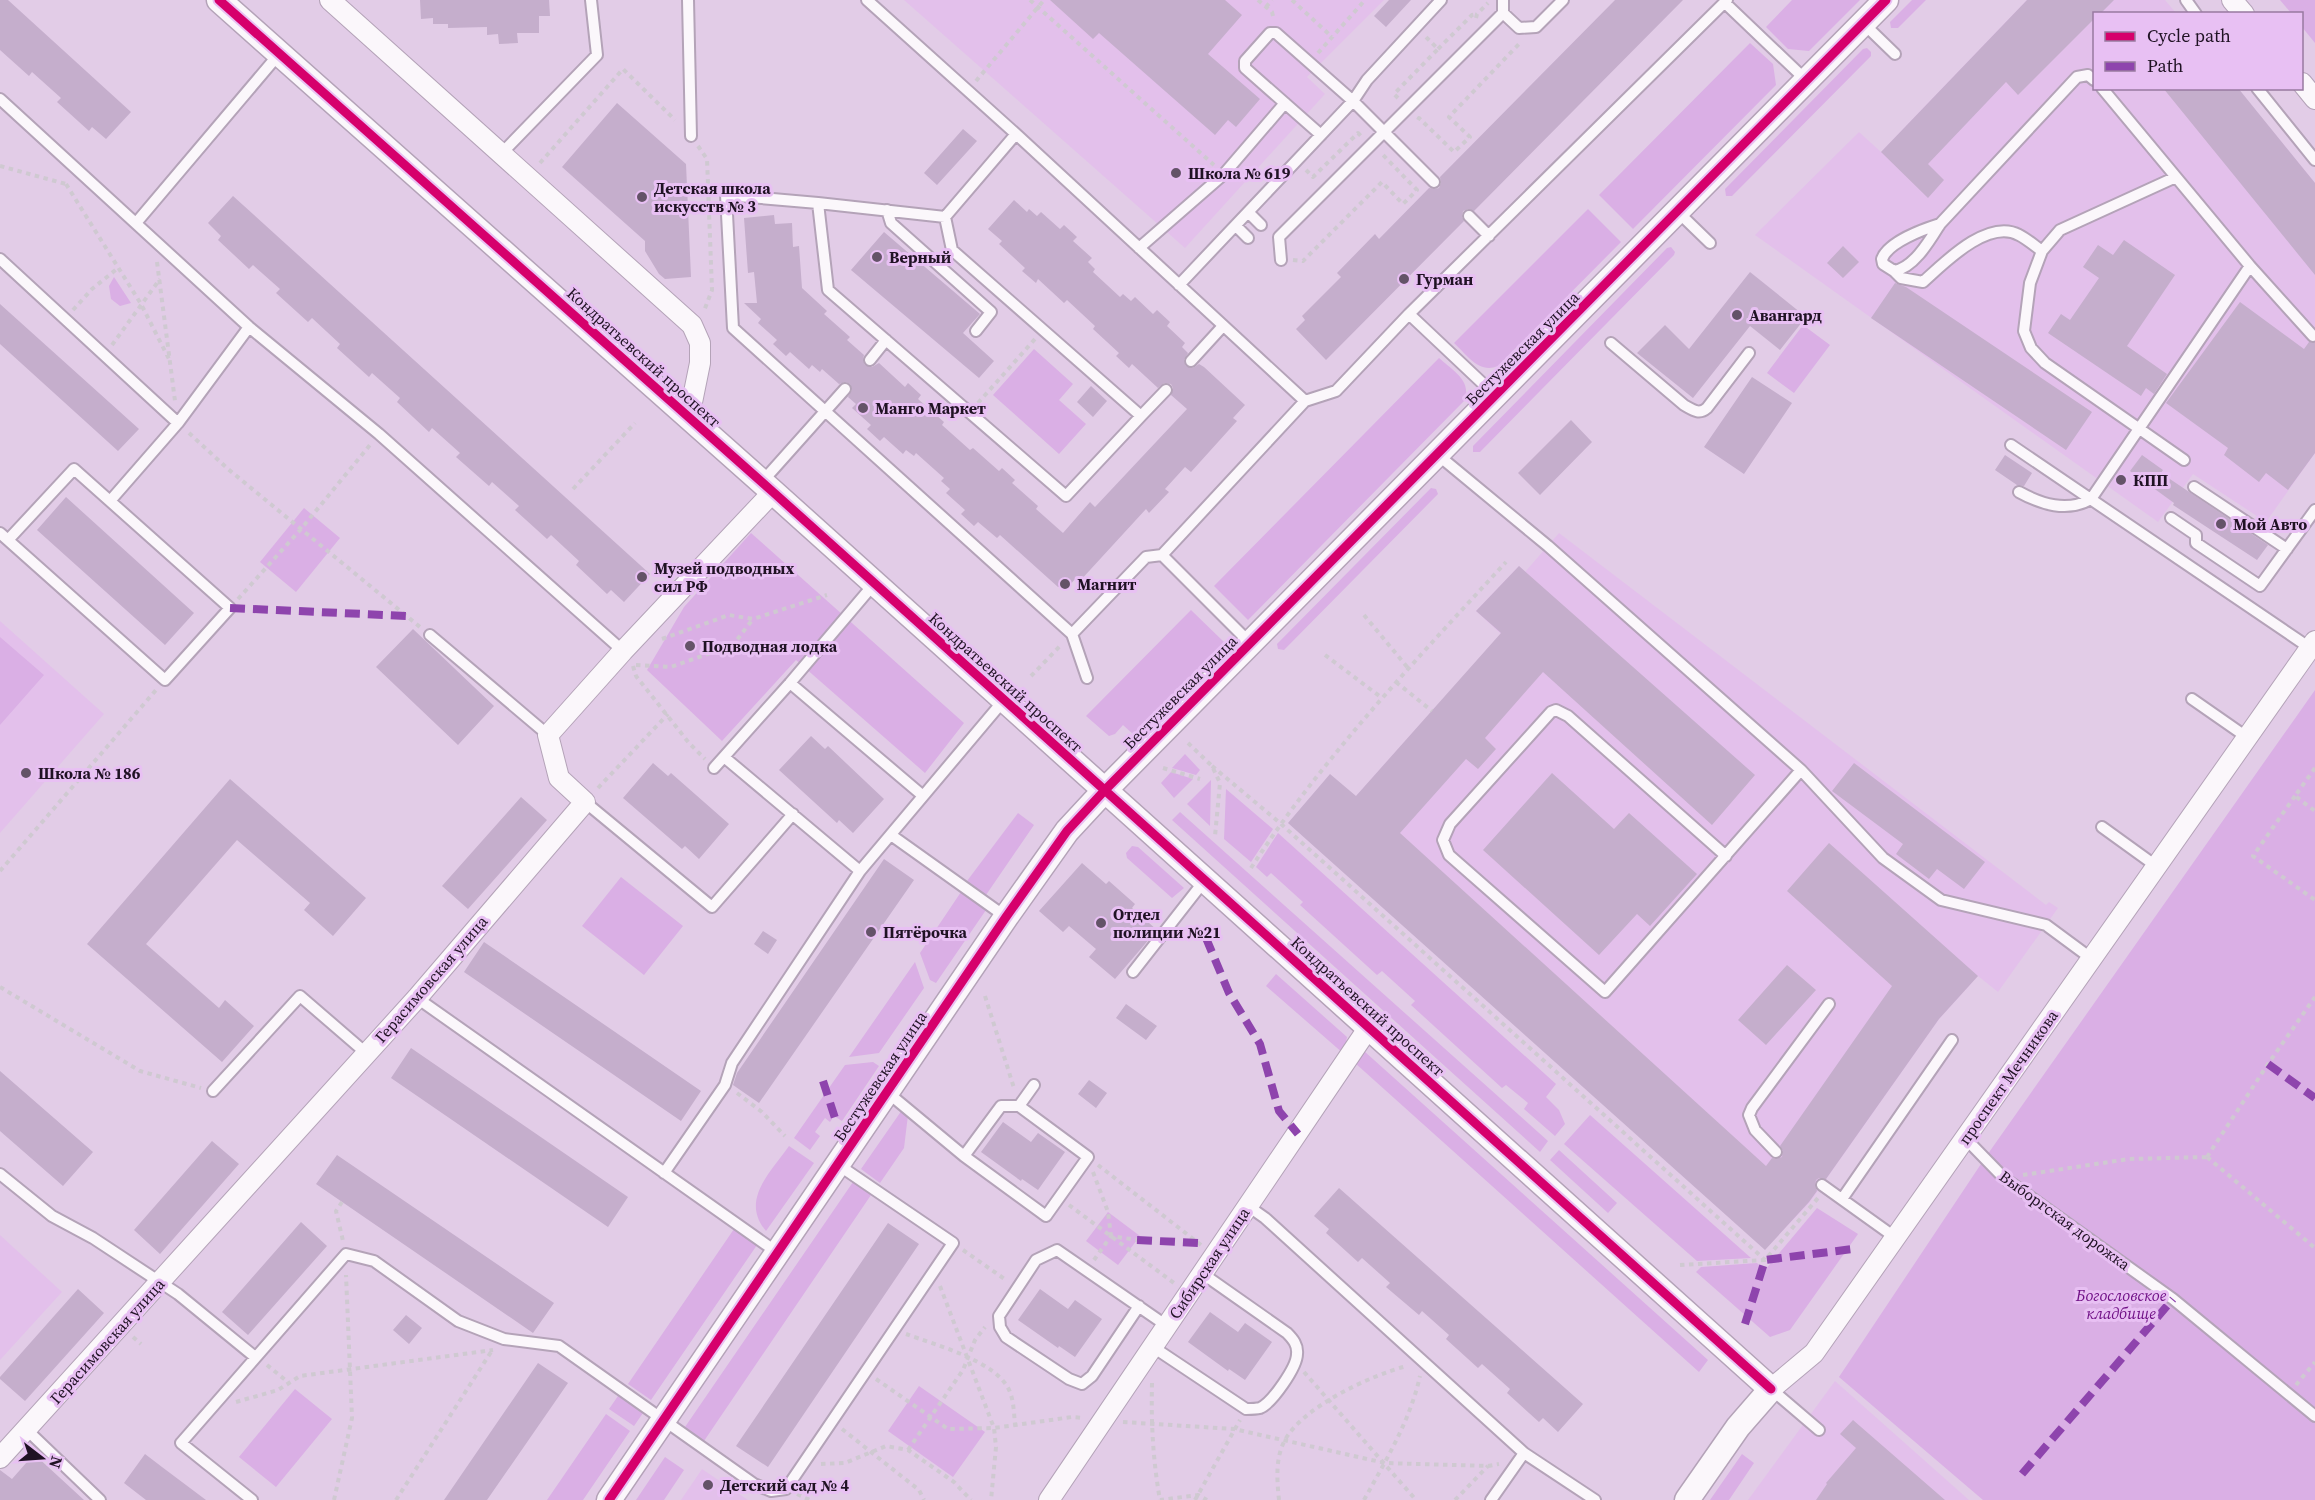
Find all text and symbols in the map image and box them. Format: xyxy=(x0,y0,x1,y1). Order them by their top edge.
legend xyxy=(2093,12,2303,90)
text: Cycle path xyxy=(2147,23,2231,48)
text: Path xyxy=(2147,53,2184,78)
place label: Школа № 619 xyxy=(1188,162,1291,184)
marker: Школа № 619 xyxy=(1169,166,1183,180)
place label: Детская школа искусств № 3 xyxy=(654,177,771,217)
marker: Детская школа искусств № 3 xyxy=(635,190,649,204)
place label: Верный xyxy=(889,246,952,268)
marker: Верный xyxy=(870,250,884,264)
place label: Гурман xyxy=(1416,268,1473,290)
marker: Гурман xyxy=(1397,272,1411,286)
street label: Кондратьевский проспект xyxy=(562,282,726,432)
street label: Бестужевская улица xyxy=(1460,286,1584,410)
place label: Авангард xyxy=(1749,304,1822,326)
marker: Авангард xyxy=(1730,308,1744,322)
place label: Манго Маркет xyxy=(875,397,986,419)
marker: Манго Маркет xyxy=(856,401,870,415)
place label: КПП xyxy=(2133,469,2168,491)
marker: КПП xyxy=(2114,473,2128,487)
place label: Мой Авто xyxy=(2233,513,2307,535)
marker: Мой Авто xyxy=(2214,517,2228,531)
place label: Музей подводных сил РФ xyxy=(654,557,794,597)
marker: Музей подводных сил РФ xyxy=(635,570,649,584)
place label: Магнит xyxy=(1077,573,1137,595)
marker: Магнит xyxy=(1058,577,1072,591)
street label: Кондратьевский проспект xyxy=(924,607,1088,757)
street label: Бестужевская улица xyxy=(1118,630,1242,754)
place label: Подводная лодка xyxy=(702,635,838,657)
marker: Подводная лодка xyxy=(683,639,697,653)
place label: Школа № 186 xyxy=(38,762,141,784)
marker: Школа № 186 xyxy=(19,766,33,780)
place label: Отдел полиции №21 xyxy=(1113,903,1221,943)
street label: Герасимовская улица xyxy=(370,910,493,1047)
marker: Отдел полиции №21 xyxy=(1094,916,1108,930)
place label: Пятёрочка xyxy=(883,921,968,943)
marker: Пятёрочка xyxy=(864,925,878,939)
street label: Кондратьевский проспект xyxy=(1286,931,1450,1081)
street label: проспект Мечникова xyxy=(1953,1005,2063,1149)
street label: Бестужевская улица xyxy=(828,1006,932,1145)
street label: Выборгская дорожка xyxy=(1995,1165,2136,1276)
street label: Сибирская улица xyxy=(1163,1202,1255,1323)
street label: Герасимовская улица xyxy=(45,1273,170,1409)
park label: Богословское кладбище xyxy=(2075,1284,2167,1324)
north arrow xyxy=(12,1428,72,1488)
text: N xyxy=(44,1454,69,1472)
place label: Детский сад № 4 xyxy=(720,1474,849,1496)
marker: Детский сад № 4 xyxy=(701,1478,715,1492)

